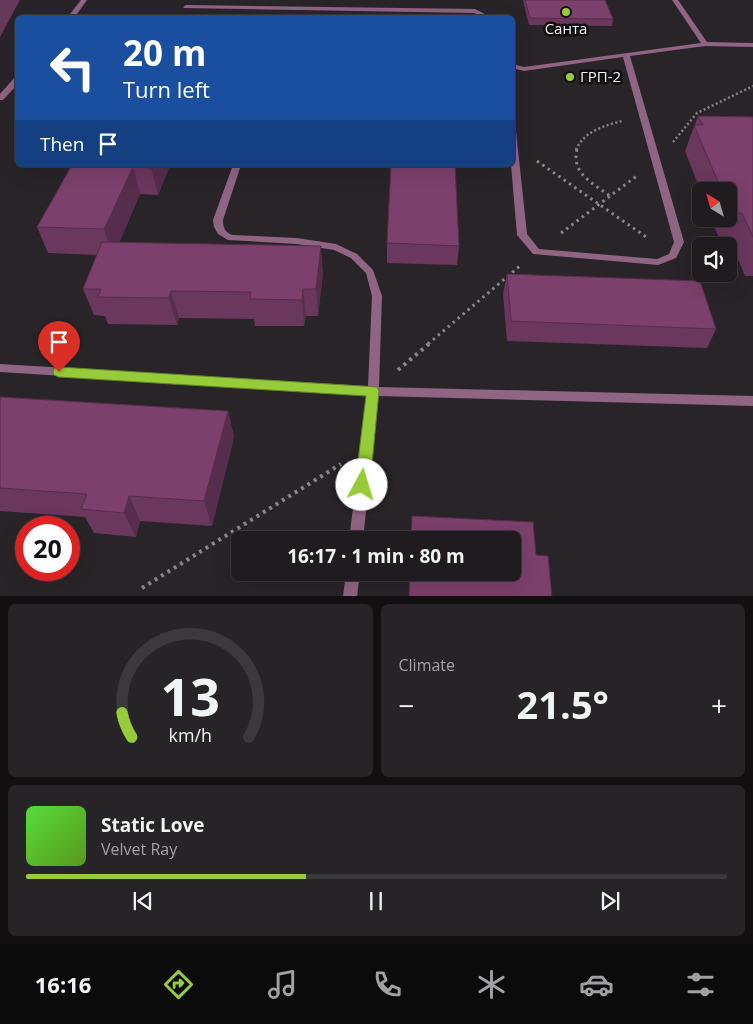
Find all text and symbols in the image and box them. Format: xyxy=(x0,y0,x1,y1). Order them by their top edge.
marker: Санта xyxy=(560,6,572,18)
place label: Санта xyxy=(545,18,587,38)
text: 20 m xyxy=(123,29,206,76)
icon: left xyxy=(40,35,105,100)
place label: ГРП-2 xyxy=(580,66,621,86)
marker: ГРП-2 xyxy=(564,71,576,83)
text: Turn left xyxy=(123,74,210,104)
icon: arrive xyxy=(94,130,122,158)
text: Then xyxy=(40,131,84,157)
north arrow xyxy=(692,182,738,228)
map controls xyxy=(692,182,737,282)
button: sound xyxy=(692,237,737,282)
pin xyxy=(38,321,80,372)
icon: arrive xyxy=(45,328,73,356)
position arrow xyxy=(335,458,387,510)
speed limit sign: 20 xyxy=(15,516,80,581)
text: 16:17 · 1 min · 80 m xyxy=(287,543,465,569)
text: Climate xyxy=(399,654,455,676)
text: 13 xyxy=(161,660,220,731)
text: 21.5° xyxy=(517,678,609,730)
text: − xyxy=(399,686,415,724)
text: + xyxy=(711,686,727,724)
text: km/h xyxy=(169,723,212,747)
text: Static Love xyxy=(101,812,204,838)
text: Velvet Ray xyxy=(101,838,177,860)
icon: previous xyxy=(129,887,157,915)
icon: pause xyxy=(362,887,390,915)
icon: next xyxy=(596,887,624,915)
icon: directions xyxy=(161,967,196,1002)
icon: music xyxy=(265,967,300,1002)
icon: phone xyxy=(370,967,405,1002)
icon: climate xyxy=(474,967,509,1002)
icon: car xyxy=(579,967,614,1002)
icon: filters xyxy=(683,967,718,1002)
text: 16:16 xyxy=(35,969,91,999)

